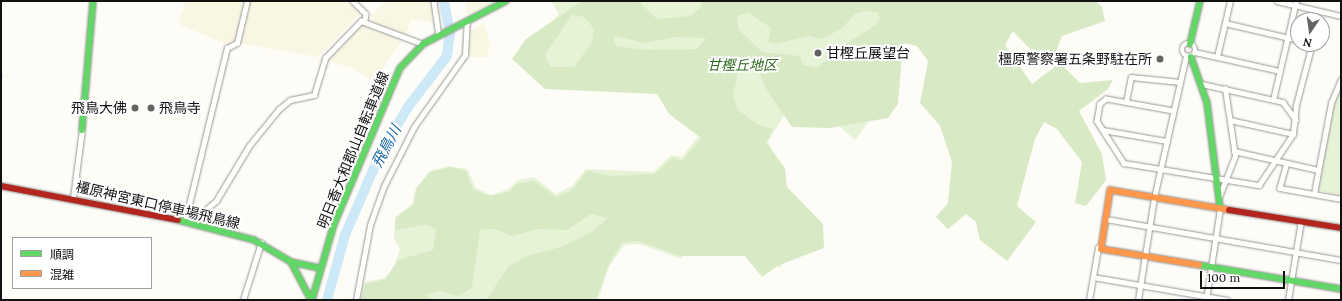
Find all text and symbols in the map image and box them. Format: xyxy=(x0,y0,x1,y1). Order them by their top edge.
north arrow xyxy=(1290,12,1330,52)
text: N xyxy=(1302,35,1313,50)
place label: 甘樫丘展望台 xyxy=(826,45,910,61)
marker: 甘樫丘展望台 xyxy=(813,48,823,58)
place label: 橿原警察署五条野駐在所 xyxy=(998,51,1152,67)
marker: 橿原警察署五条野駐在所 xyxy=(1155,54,1165,64)
park label: 甘樫丘地区 xyxy=(707,57,777,73)
street label: 明日香大和郡山自転車道線 xyxy=(314,69,392,231)
place label: 飛鳥大佛 xyxy=(71,100,127,116)
place label: 飛鳥寺 xyxy=(159,100,201,116)
marker: 飛鳥大佛 xyxy=(130,103,140,113)
marker: 飛鳥寺 xyxy=(146,103,156,113)
water label: 飛鳥川 xyxy=(367,122,405,170)
street label: 橿原神宮東口停車場飛鳥線 xyxy=(74,178,242,232)
legend xyxy=(12,237,152,289)
text: 順調 xyxy=(50,247,74,262)
scale bar xyxy=(1202,263,1287,289)
text: 混雑 xyxy=(50,267,74,282)
text: 100 m xyxy=(1207,270,1240,285)

